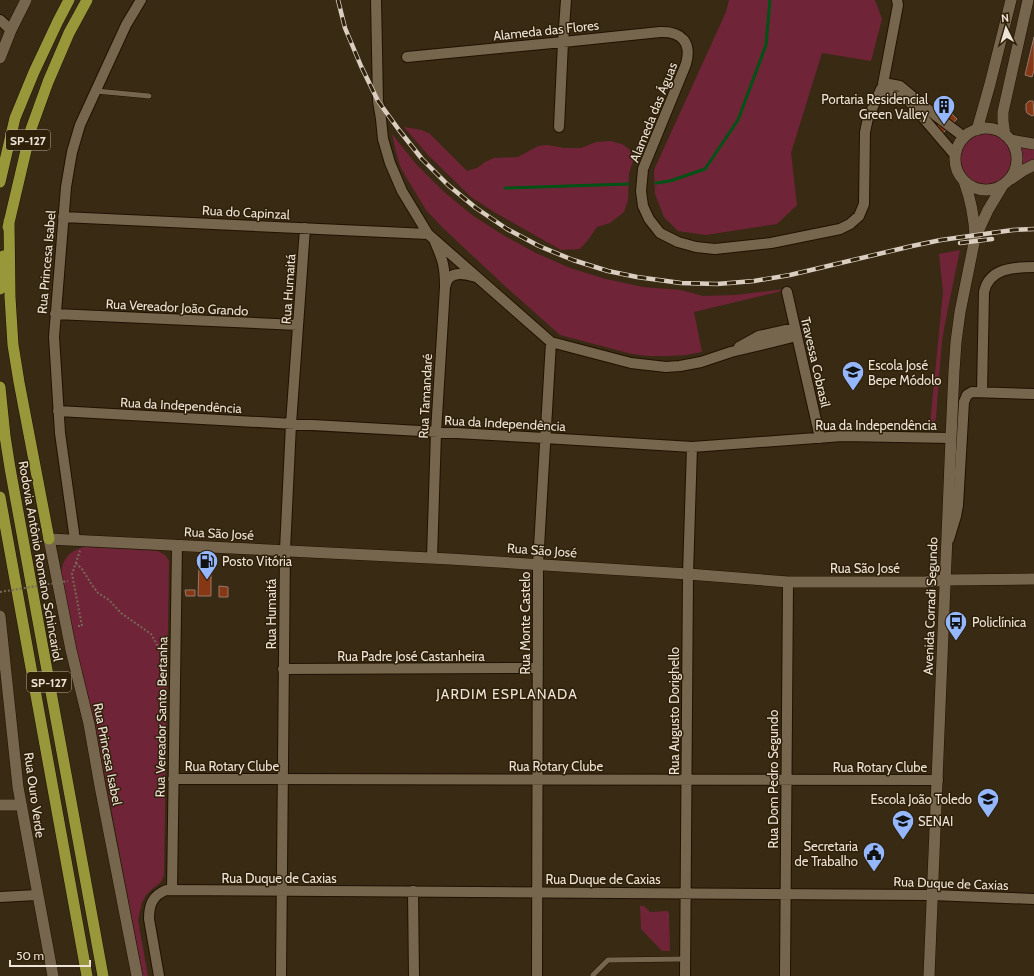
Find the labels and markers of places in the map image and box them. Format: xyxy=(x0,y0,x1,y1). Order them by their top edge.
place label: Portaria Residencial Green Valley xyxy=(821,91,928,122)
building icon: Portaria Residencial Green Valley xyxy=(931,93,957,126)
place label: Escola José Bepe Módolo xyxy=(868,357,941,388)
school or university icon: Escola José Bepe Módolo xyxy=(840,359,866,392)
fuel station icon: Posto Vitória xyxy=(194,548,220,581)
place label: Posto Vitória xyxy=(222,553,293,569)
bus stop icon: Policlínica xyxy=(943,609,969,642)
place label: Policlínica xyxy=(972,614,1027,630)
school or university icon: Escola João Toledo xyxy=(975,786,1001,819)
place label: Escola João Toledo xyxy=(871,791,972,807)
school or university icon: SENAI xyxy=(890,808,916,841)
place label: SENAI xyxy=(918,813,953,829)
place label: Secretaria de Trabalho xyxy=(794,838,859,869)
public building icon: Secretaria de Trabalho xyxy=(861,840,887,873)

